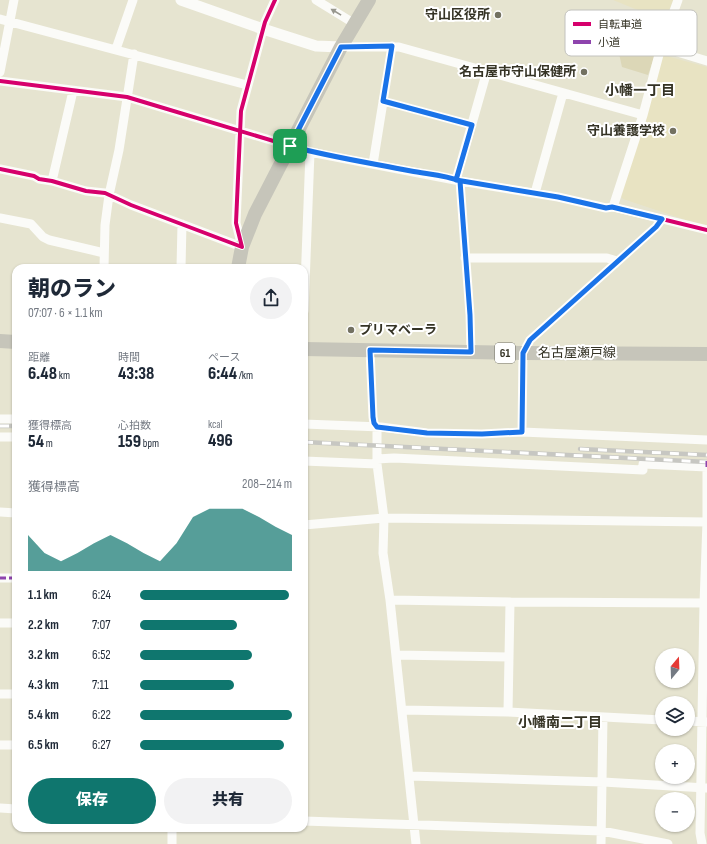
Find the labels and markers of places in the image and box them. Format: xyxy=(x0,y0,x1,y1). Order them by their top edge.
place label: 守山区役所 xyxy=(425,7,490,23)
marker: 守山区役所 xyxy=(493,10,503,20)
place label: 名古屋市守山保健所 xyxy=(459,64,576,80)
marker: 名古屋市守山保健所 xyxy=(579,67,589,77)
place label: 守山養護学校 xyxy=(587,123,665,139)
marker: 守山養護学校 xyxy=(668,126,678,136)
pin xyxy=(273,129,307,163)
place label: プリマベーラ xyxy=(359,322,437,338)
marker: プリマベーラ xyxy=(346,325,356,335)

